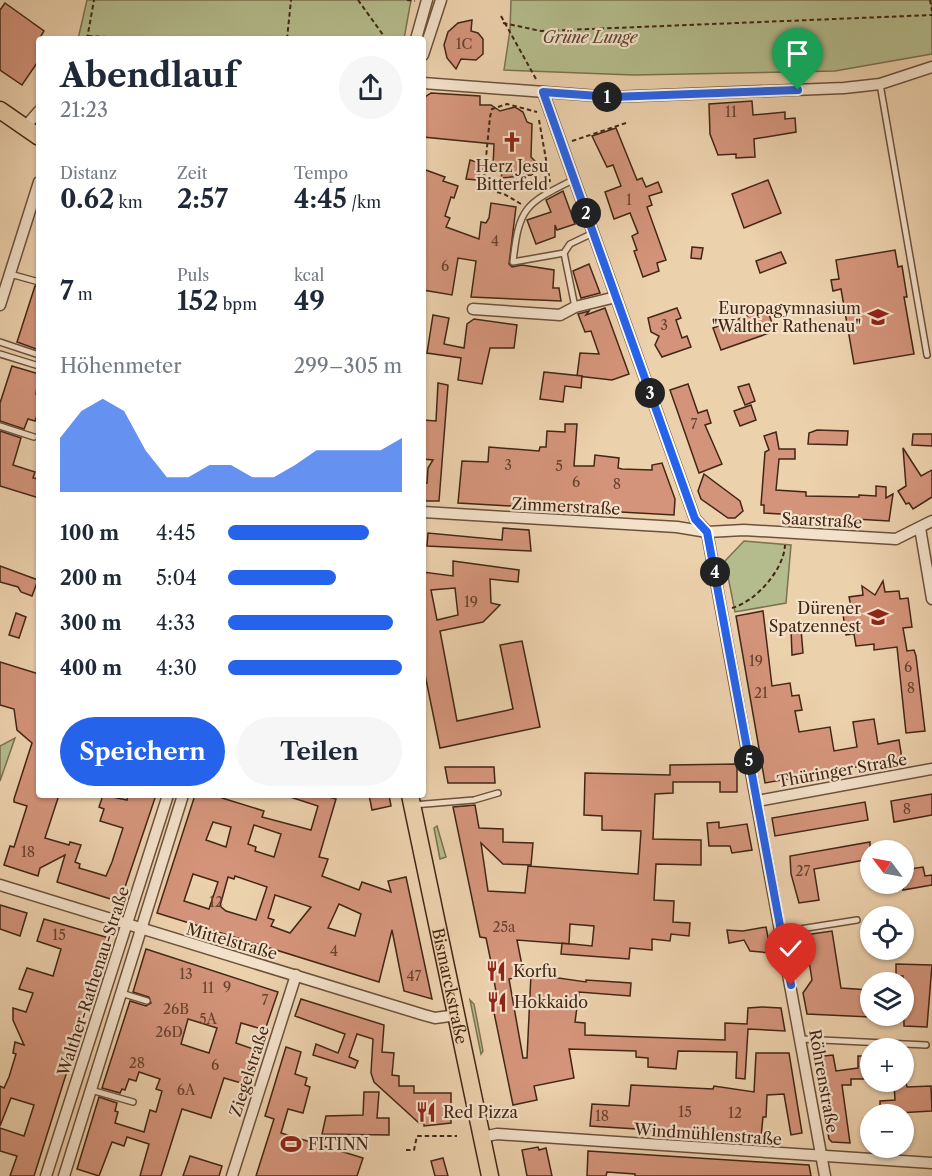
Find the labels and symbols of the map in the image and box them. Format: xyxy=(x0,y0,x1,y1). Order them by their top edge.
park label: Grüne Lunge xyxy=(542,27,639,47)
pin xyxy=(772,28,823,90)
house number: 1C xyxy=(456,35,472,53)
pin: 1 xyxy=(592,82,622,112)
house number: 11 xyxy=(725,103,737,121)
church icon: Herz Jesu Bitterfeld xyxy=(500,130,524,154)
place label: Herz Jesu Bitterfeld xyxy=(476,156,549,194)
house number: 1 xyxy=(626,191,632,209)
pin: 2 xyxy=(571,198,601,228)
house number: 4 xyxy=(491,232,499,250)
house number: 6 xyxy=(441,257,449,275)
place label: Europagymnasium "Walther Rathenau" xyxy=(712,298,861,336)
school or university icon: Europagymnasium "Walther Rathenau" xyxy=(866,305,890,329)
house number: 3 xyxy=(660,316,668,334)
pin: 3 xyxy=(635,378,665,408)
house number: 7 xyxy=(691,415,698,433)
house number: 3 xyxy=(504,456,512,474)
house number: 5 xyxy=(555,457,563,475)
house number: 6 xyxy=(572,473,580,491)
house number: 8 xyxy=(613,475,621,493)
street label: Zimmerstraße xyxy=(511,493,621,519)
street label: Saarstraße xyxy=(781,508,863,532)
pin: 4 xyxy=(700,557,730,587)
house number: 19 xyxy=(464,593,478,611)
place label: Dürener Spatzennest xyxy=(769,598,861,636)
school or university icon: Dürener Spatzennest xyxy=(866,605,890,629)
house number: 19 xyxy=(749,652,763,670)
house number: 6 xyxy=(904,658,912,676)
house number: 8 xyxy=(907,679,915,697)
house number: 21 xyxy=(754,684,768,702)
pin: 5 xyxy=(734,745,764,775)
street label: Thüringer Straße xyxy=(775,749,909,791)
house number: 8 xyxy=(903,800,911,818)
north arrow xyxy=(860,840,914,894)
house number: 18 xyxy=(21,843,35,861)
house number: 27 xyxy=(796,862,811,880)
street label: Walther-Rathenau-Straße xyxy=(53,884,133,1079)
house number: 12 xyxy=(209,893,223,911)
street label: Mittelstraße xyxy=(184,918,280,964)
house number: 25a xyxy=(492,918,516,936)
pin xyxy=(765,923,816,985)
house number: 15 xyxy=(52,926,66,944)
street label: Bismarckstraße xyxy=(428,926,472,1046)
house number: 4 xyxy=(330,942,338,960)
restaurant icon: Korfu xyxy=(484,959,508,983)
place label: Korfu xyxy=(513,961,557,981)
house number: 13 xyxy=(179,965,193,983)
house number: 47 xyxy=(407,967,422,985)
house number: 9 xyxy=(223,978,231,996)
house number: 11 xyxy=(202,979,214,997)
restaurant icon: Hokkaido xyxy=(485,990,509,1014)
house number: 7 xyxy=(262,991,269,1009)
place label: Hokkaido xyxy=(514,992,588,1012)
house number: 26B xyxy=(163,1000,189,1018)
house number: 5A xyxy=(199,1010,218,1028)
house number: 26D xyxy=(155,1023,183,1041)
street label: Ziegelstraße xyxy=(225,1023,273,1119)
street label: Röhrenstraße xyxy=(805,1028,843,1134)
house number: 28 xyxy=(129,1054,145,1072)
house number: 6 xyxy=(211,1056,219,1074)
house number: 6A xyxy=(177,1081,196,1099)
restaurant icon: Red Pizza xyxy=(414,1100,438,1124)
place label: Red Pizza xyxy=(443,1102,519,1122)
house number: 15 xyxy=(678,1103,692,1121)
house number: 12 xyxy=(728,1104,742,1122)
house number: 18 xyxy=(595,1107,609,1125)
street label: Windmühlenstraße xyxy=(632,1119,783,1149)
sports icon: FITINN xyxy=(279,1132,303,1156)
place label: FITINN xyxy=(308,1134,369,1154)

